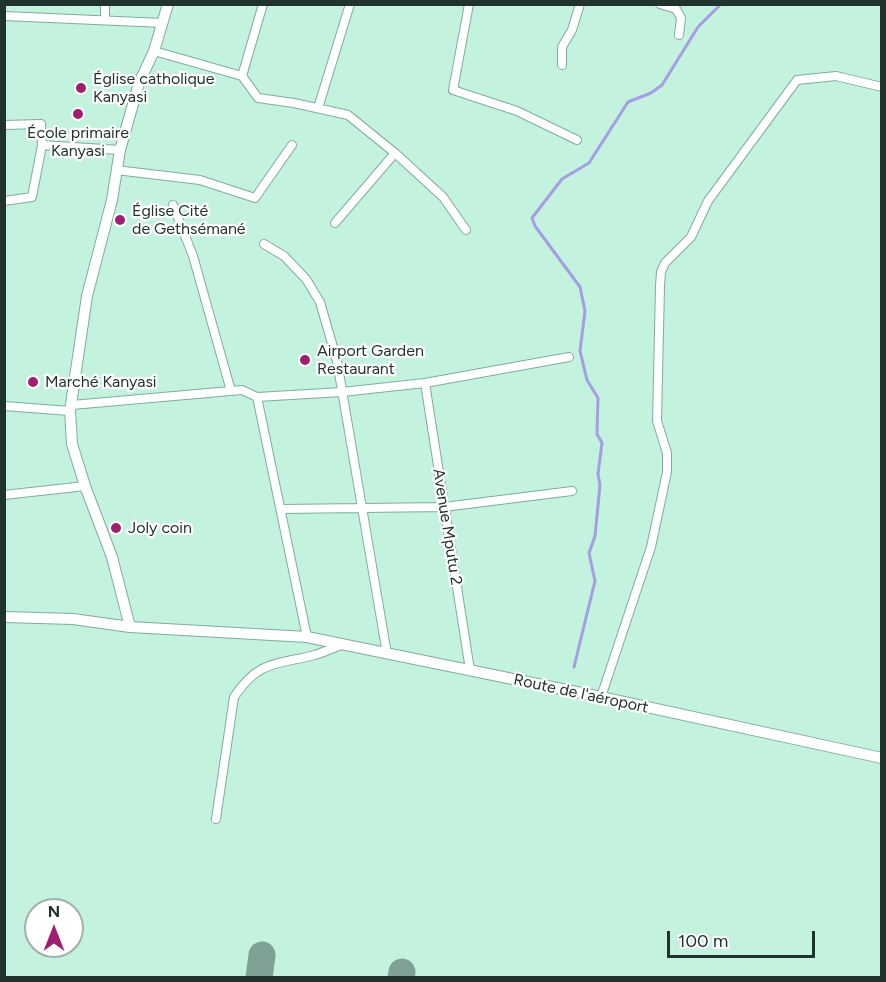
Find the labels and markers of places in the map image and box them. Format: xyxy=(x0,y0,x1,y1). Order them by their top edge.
place label: Église catholique Kanyasi xyxy=(93,69,214,107)
marker: Église catholique Kanyasi xyxy=(74,81,88,95)
marker: École primaire Kanyasi xyxy=(71,107,85,121)
place label: École primaire Kanyasi xyxy=(27,123,129,161)
place label: Église Cité de Gethsémané xyxy=(132,201,246,239)
marker: Église Cité de Gethsémané xyxy=(113,213,127,227)
place label: Airport Garden Restaurant xyxy=(317,341,424,379)
marker: Airport Garden Restaurant xyxy=(298,353,312,367)
place label: Marché Kanyasi xyxy=(45,372,157,392)
marker: Marché Kanyasi xyxy=(26,375,40,389)
place label: Joly coin xyxy=(128,518,192,538)
marker: Joly coin xyxy=(109,521,123,535)

